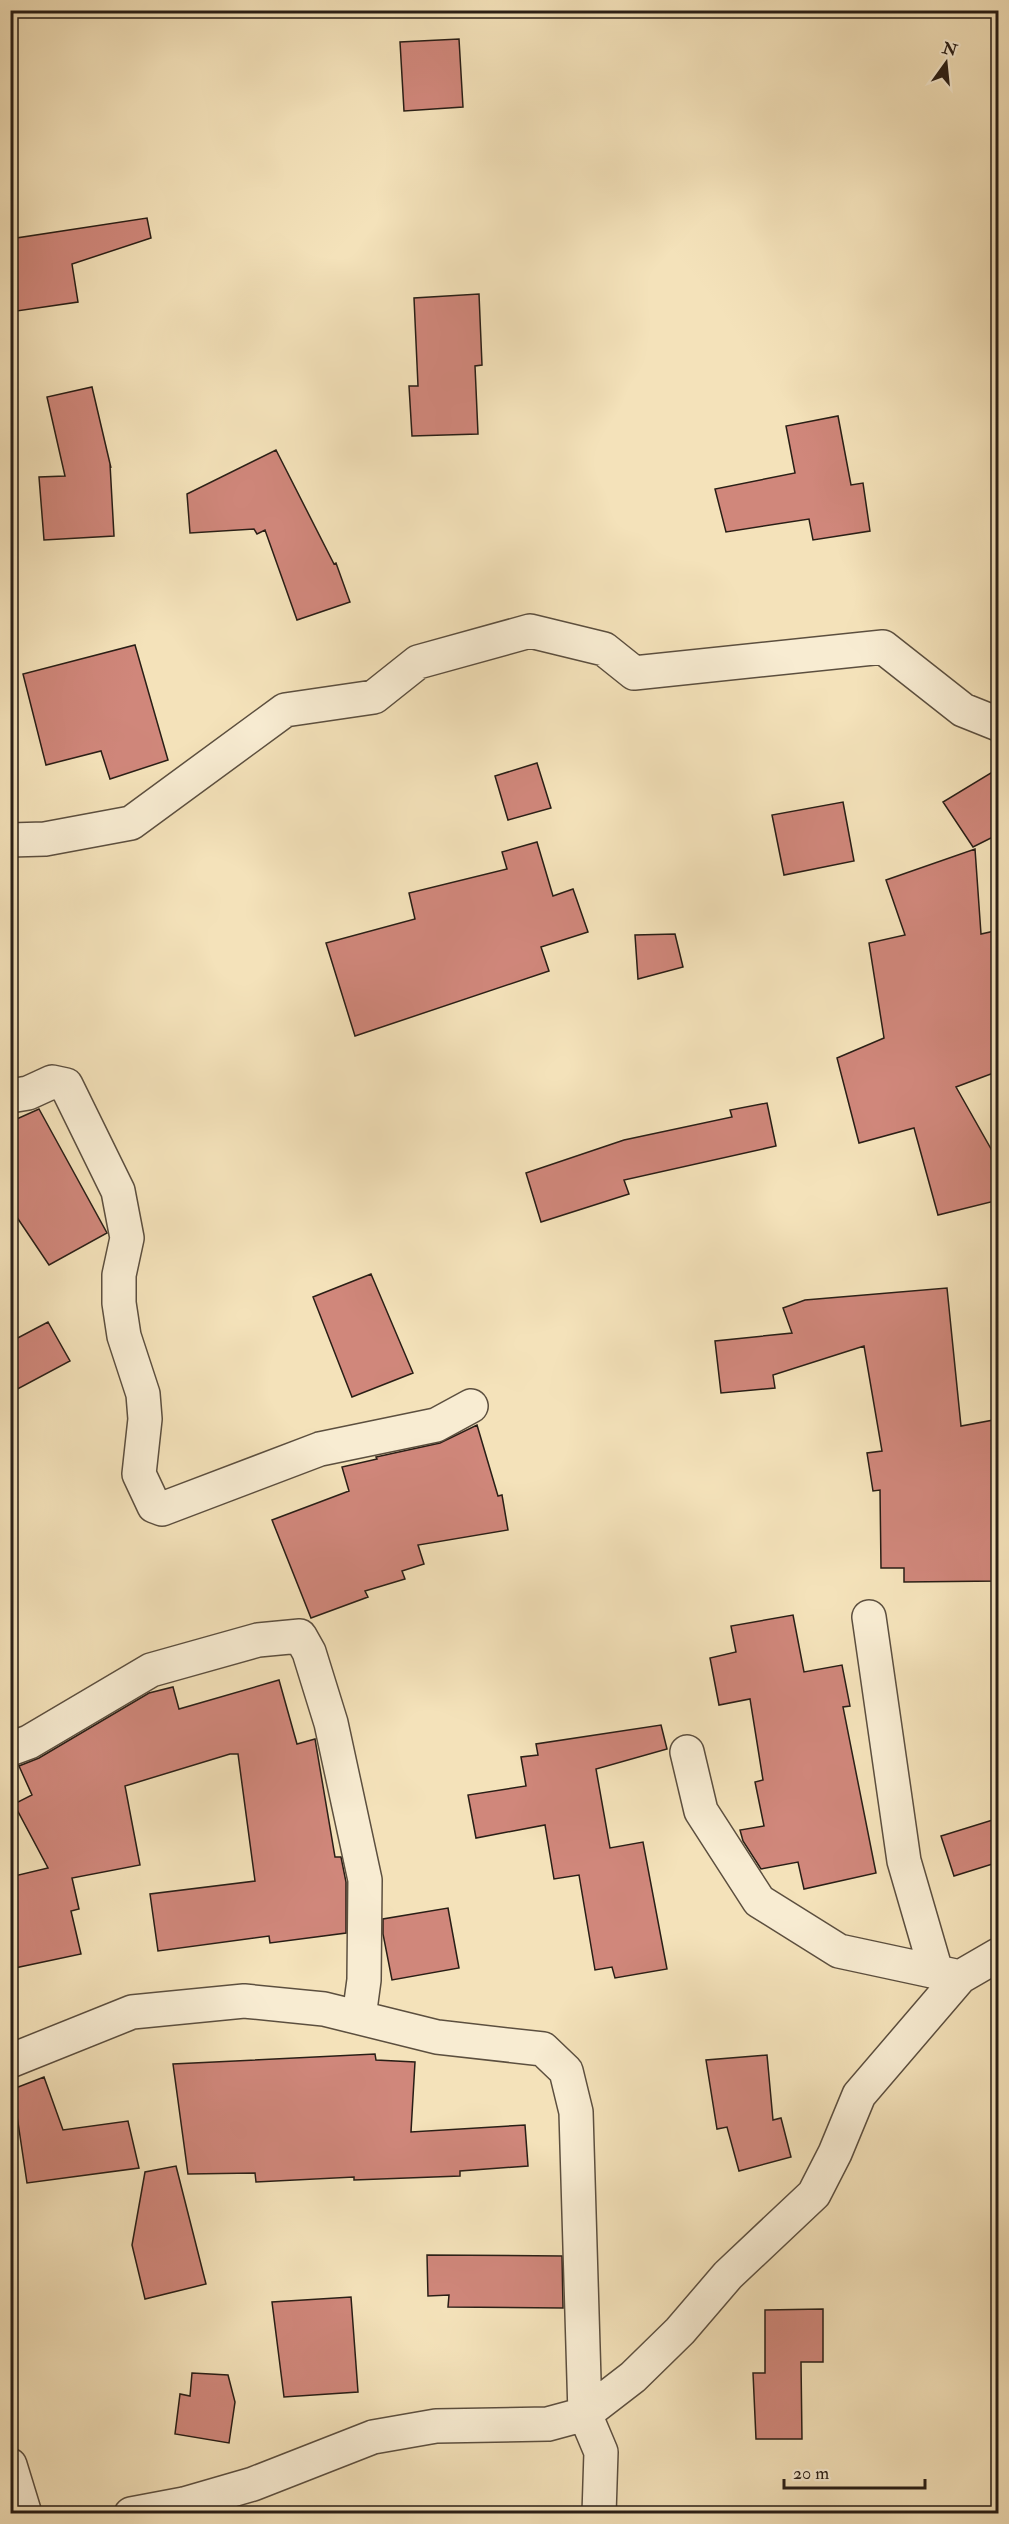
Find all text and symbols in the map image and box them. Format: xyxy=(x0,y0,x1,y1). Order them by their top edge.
north arrow xyxy=(916,33,976,93)
text: N xyxy=(939,38,960,61)
scale bar xyxy=(784,2452,925,2490)
text: 20 m xyxy=(793,2462,829,2485)

